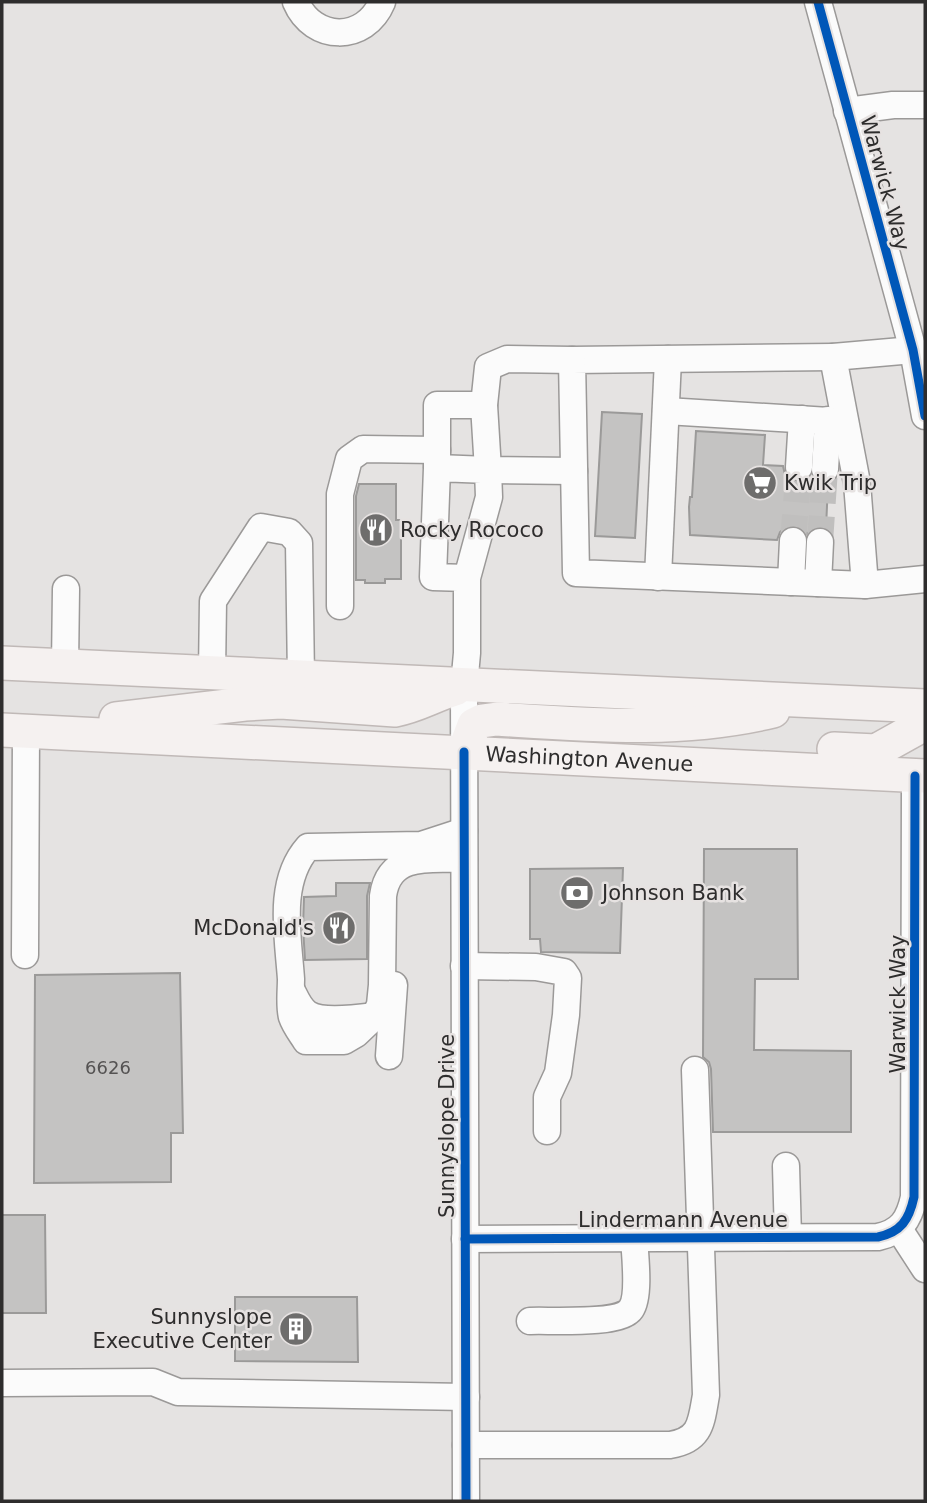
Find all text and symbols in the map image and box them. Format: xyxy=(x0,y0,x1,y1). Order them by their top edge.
street label: Warwick Way xyxy=(855,113,915,253)
supermarket icon: Kwik Trip xyxy=(741,464,779,502)
place label: Kwik Trip xyxy=(784,471,877,495)
restaurant icon: Rocky Rococo xyxy=(357,511,395,549)
place label: Rocky Rococo xyxy=(400,518,544,542)
street label: Washington Avenue xyxy=(485,742,694,776)
bank icon: Johnson Bank xyxy=(558,874,596,912)
place label: Johnson Bank xyxy=(600,881,745,905)
restaurant icon: McDonald's xyxy=(320,909,358,947)
place label: McDonald's xyxy=(193,916,314,940)
street label: Warwick Way xyxy=(886,934,910,1074)
street label: Sunnyslope Drive xyxy=(435,1034,459,1218)
house number: 6626 xyxy=(85,1057,131,1078)
street label: Lindermann Avenue xyxy=(578,1208,788,1232)
place label: Sunnyslope Executive Center xyxy=(92,1305,272,1353)
building icon: Sunnyslope Executive Center xyxy=(277,1310,315,1348)

